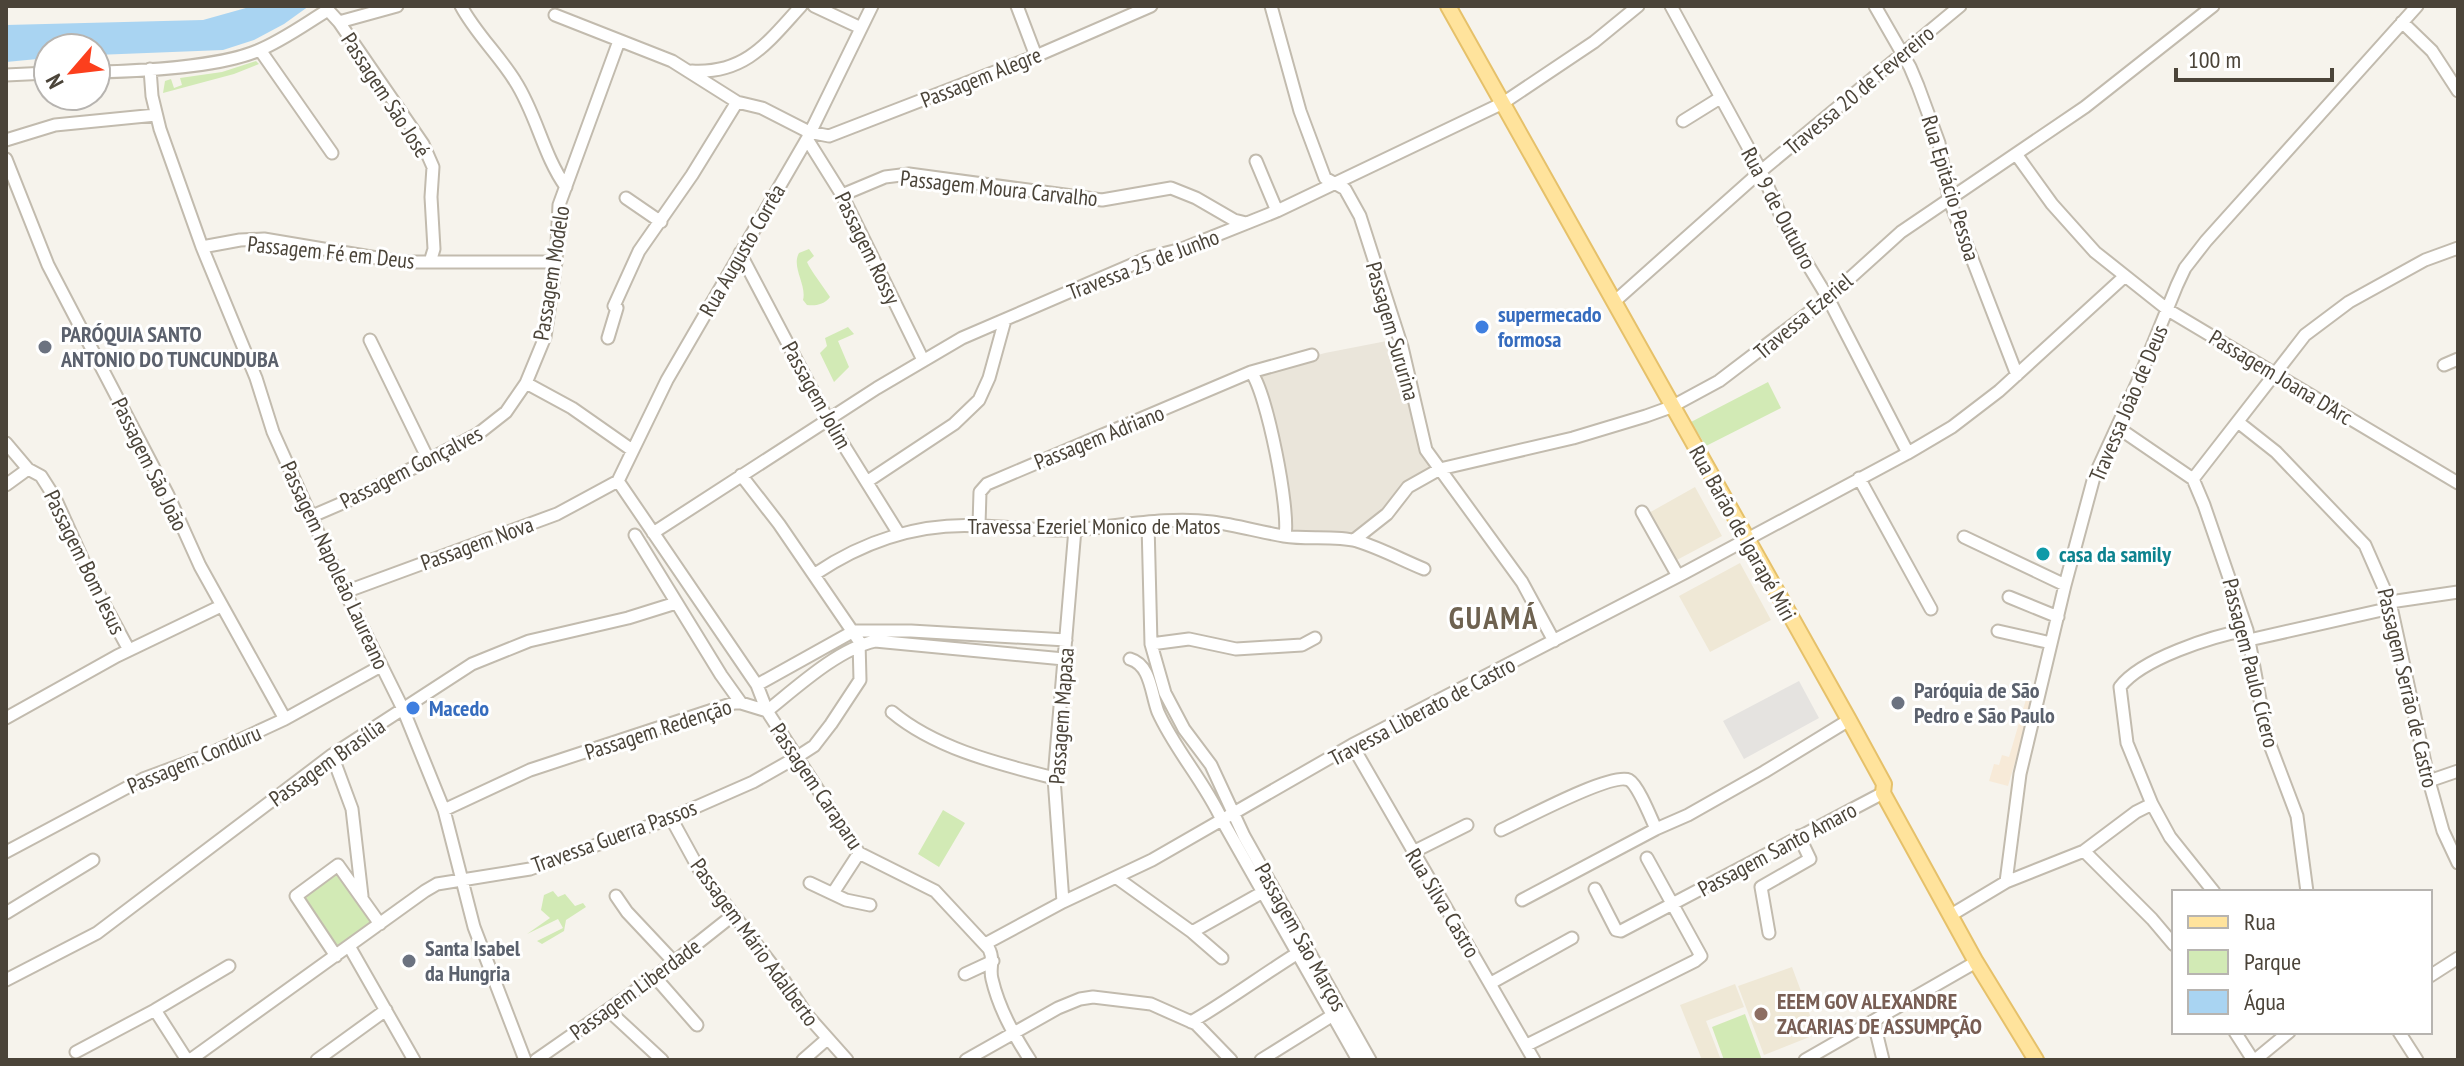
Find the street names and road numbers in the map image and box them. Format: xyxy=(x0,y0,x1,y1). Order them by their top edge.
street label: Travessa 20 de Fevereiro xyxy=(1778,19,1940,161)
street label: Passagem São José xyxy=(335,27,437,163)
street label: Passagem Alegre xyxy=(916,40,1046,114)
street label: Rua Epitácio Pessoa xyxy=(1916,112,1986,264)
street label: Rua 9 de Outubro xyxy=(1735,142,1823,274)
street label: Passagem Moura Carvalho xyxy=(899,164,1099,212)
street label: Rua Augusto Corrêa xyxy=(693,179,791,321)
street label: Passagem Rossy xyxy=(829,187,908,309)
street label: Passagem Modelo xyxy=(527,204,575,342)
street label: Travessa 25 de Junho xyxy=(1063,222,1223,306)
street label: Passagem Fé em Deus xyxy=(246,229,416,275)
street label: Passagem Sururina xyxy=(1360,258,1426,404)
street label: Travessa Ezeriel xyxy=(1748,266,1859,365)
street label: Travessa João de Deus xyxy=(2082,320,2174,486)
street label: Passagem Joana D’Arc xyxy=(2204,323,2358,431)
street label: Passagem Jolim xyxy=(776,336,858,454)
street label: Passagem São João xyxy=(106,393,194,535)
street label: Passagem Adriano xyxy=(1030,398,1168,476)
street label: Passagem Gonçalves xyxy=(335,419,487,515)
street label: Rua Barão de Igarapé Miri xyxy=(1683,440,1803,626)
street label: Passagem Napoleão Laureano xyxy=(274,456,396,674)
street label: Passagem Bom Jesus xyxy=(38,485,132,639)
street label: Passagem Nova xyxy=(417,510,537,576)
street label: Travessa Ezeriel Monico de Matos xyxy=(967,512,1221,540)
street label: Passagem Paulo Cícero xyxy=(2216,576,2286,750)
street label: Passagem Serrão de Castro xyxy=(2371,586,2445,790)
street label: Passagem Mapasa xyxy=(1042,647,1080,785)
street label: Travessa Liberato de Castro xyxy=(1324,650,1520,772)
street label: Passagem Redenção xyxy=(581,692,735,766)
street label: Passagem Brasília xyxy=(263,712,391,812)
street label: Passagem Caraparu xyxy=(764,717,870,855)
street label: Passagem Conduru xyxy=(123,718,265,800)
street label: Travessa Guerra Passos xyxy=(528,793,700,879)
street label: Passagem Santo Amaro xyxy=(1693,795,1861,903)
street label: Rua Silva Castro xyxy=(1399,843,1487,963)
street label: Passagem Mário Adalberto xyxy=(685,852,825,1032)
street label: Passagem São Marços xyxy=(1249,858,1353,1016)
street label: Passagem Liberdade xyxy=(564,932,706,1046)

